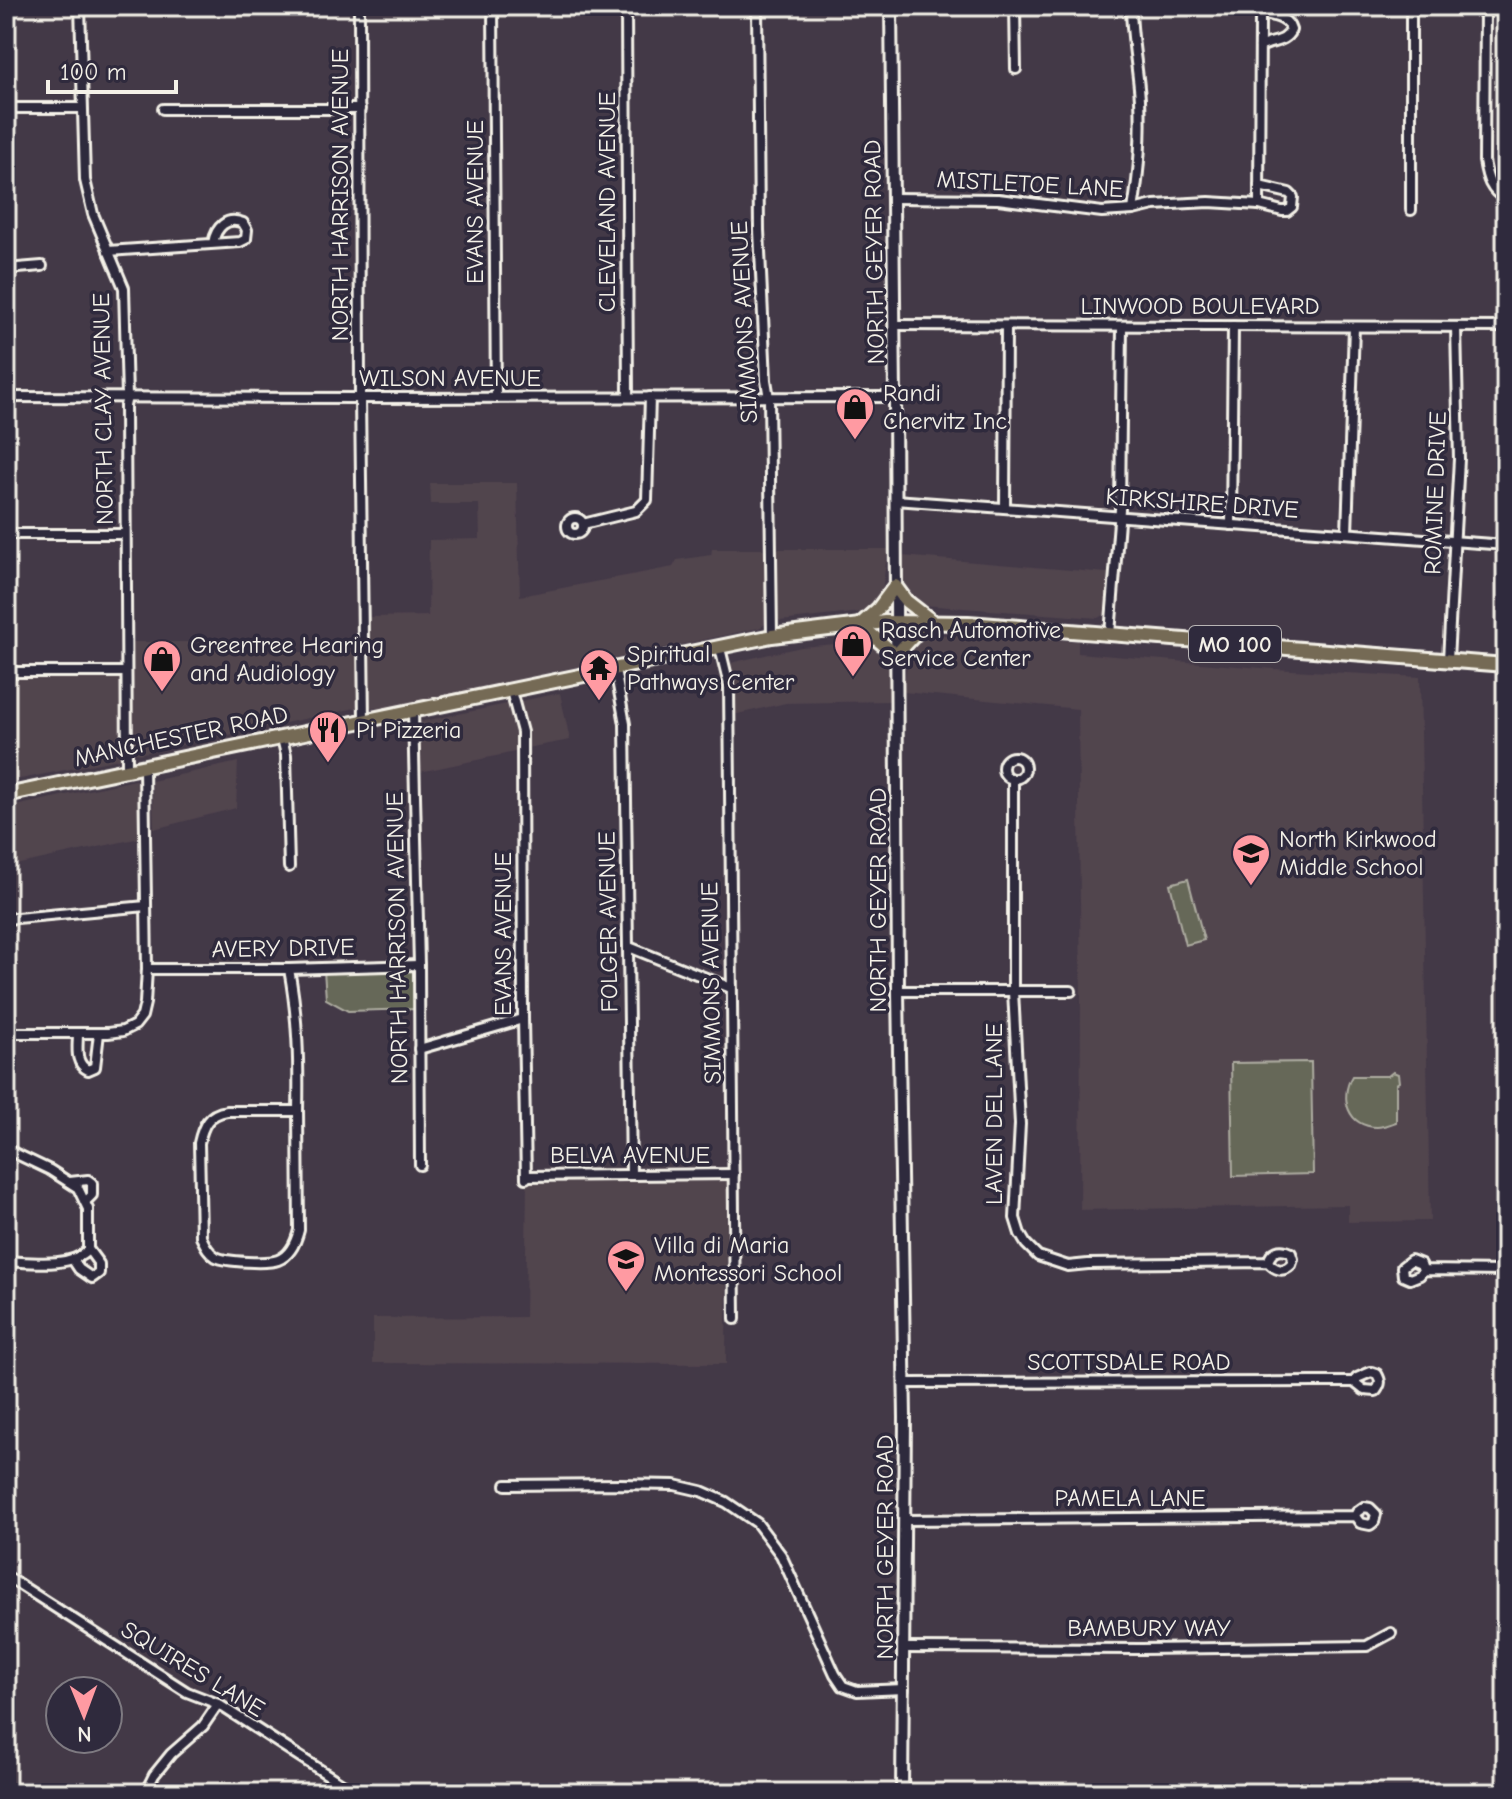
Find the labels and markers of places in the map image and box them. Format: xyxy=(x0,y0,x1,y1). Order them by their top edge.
place label: Randi Chervitz Inc xyxy=(883,379,1007,435)
shop icon: Randi Chervitz Inc xyxy=(834,386,876,441)
place label: Rasch Automotive Service Center xyxy=(881,616,1061,672)
shop icon: Rasch Automotive Service Center xyxy=(832,623,874,678)
place label: Greentree Hearing and Audiology xyxy=(190,631,384,687)
shop icon: Greentree Hearing and Audiology xyxy=(141,638,183,693)
place label: Spiritual Pathways Center xyxy=(627,640,795,696)
temple icon: Spiritual Pathways Center xyxy=(578,647,620,702)
restaurant icon: Pi Pizzeria xyxy=(307,709,349,764)
place label: Pi Pizzeria xyxy=(356,716,461,744)
place label: North Kirkwood Middle School xyxy=(1279,825,1437,881)
school or university icon: North Kirkwood Middle School xyxy=(1230,832,1272,887)
place label: Villa di Maria Montessori School xyxy=(654,1231,842,1287)
school or university icon: Villa di Maria Montessori School xyxy=(605,1238,647,1293)

